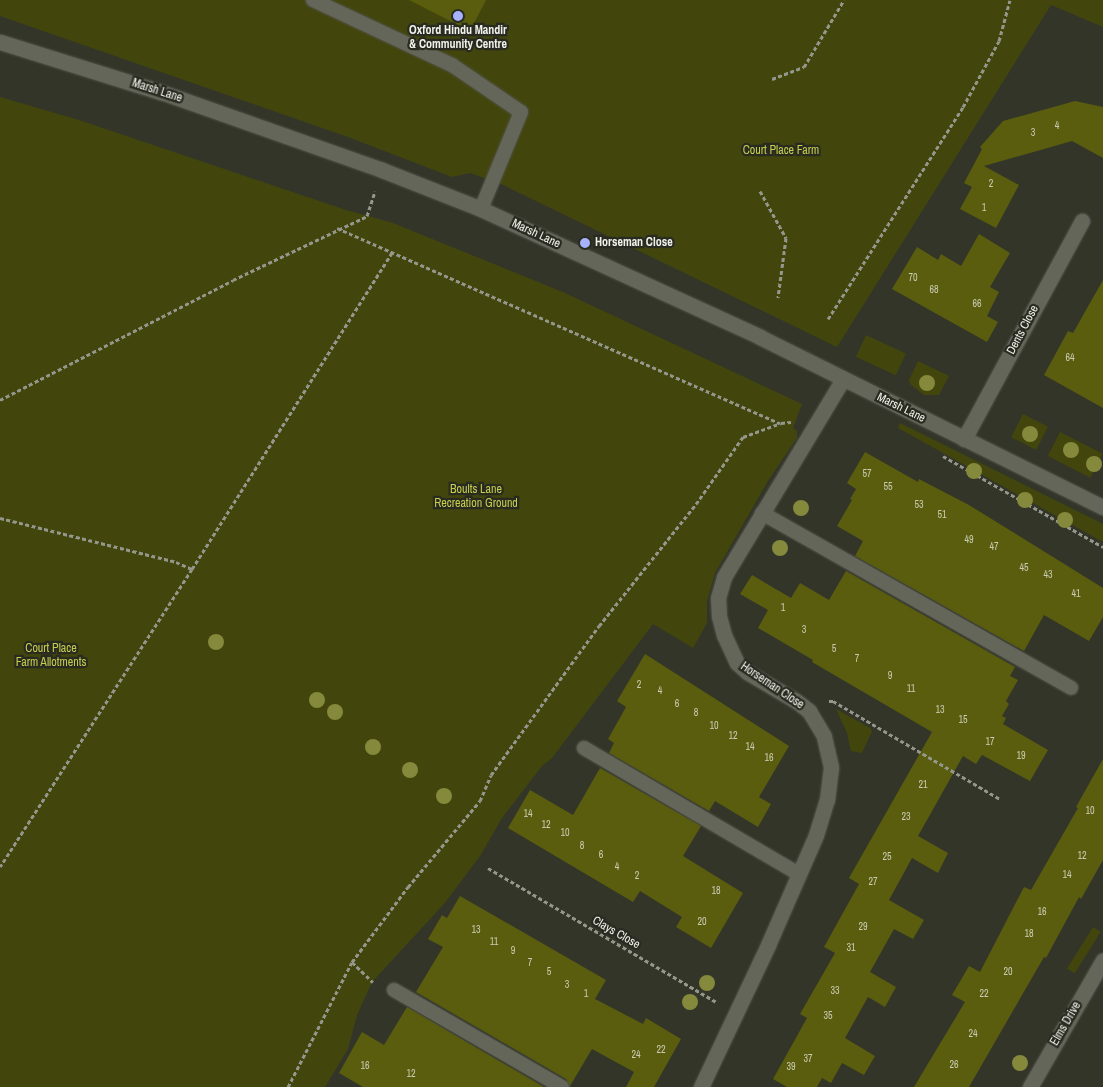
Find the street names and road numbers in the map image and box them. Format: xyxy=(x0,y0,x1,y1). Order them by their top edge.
street label: Marsh Lane xyxy=(130,76,184,106)
street label: Marsh Lane xyxy=(509,216,563,252)
street label: Dents Close xyxy=(1004,303,1042,357)
street label: Marsh Lane xyxy=(874,390,928,426)
street label: Horseman Close xyxy=(738,660,806,712)
street label: Clays Close xyxy=(590,914,642,952)
street label: Elms Drive xyxy=(1048,1000,1084,1048)

